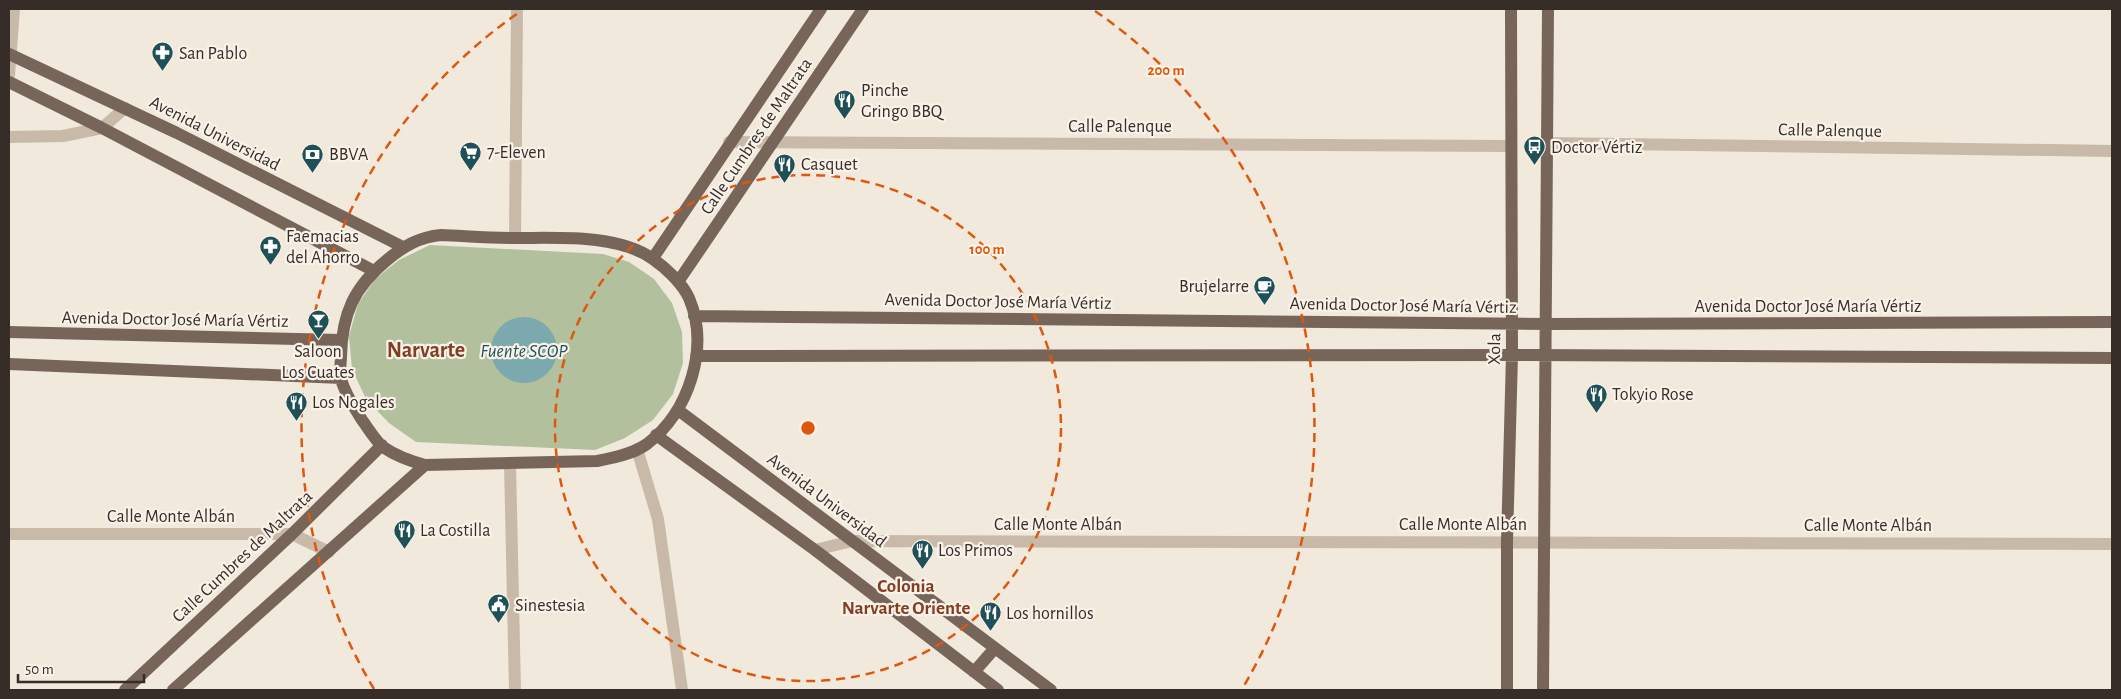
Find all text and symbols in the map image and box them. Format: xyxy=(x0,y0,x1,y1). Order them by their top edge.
pharmacy icon: San Pablo xyxy=(151,41,175,72)
place label: San Pablo xyxy=(179,45,247,63)
street label: Calle Cumbres de Maltrata xyxy=(698,55,816,218)
text: 200 m xyxy=(1147,63,1185,78)
place label: Pinche Gringo BBQ xyxy=(861,82,945,121)
restaurant icon: Pinche Gringo BBQ xyxy=(833,88,857,119)
street label: Avenida Universidad xyxy=(146,93,283,175)
street label: Calle Palenque xyxy=(1068,118,1172,136)
street label: Calle Palenque xyxy=(1778,121,1882,141)
bus stop icon: Doctor Vértiz xyxy=(1523,135,1547,166)
place label: Doctor Vértiz xyxy=(1551,139,1642,157)
supermarket icon: 7-Eleven xyxy=(459,140,483,171)
bank icon: BBVA xyxy=(301,142,325,173)
place label: 7-Eleven xyxy=(487,144,546,162)
place label: BBVA xyxy=(329,146,369,164)
restaurant icon: Casquet xyxy=(773,152,797,183)
place label: Casquet xyxy=(801,156,858,174)
place label: Faemacias del Ahorro xyxy=(286,228,360,267)
pharmacy icon: Faemacias del Ahorro xyxy=(258,234,282,265)
text: 100 m xyxy=(969,242,1005,257)
cafe icon: Brujelarre xyxy=(1253,274,1277,305)
place label: Brujelarre xyxy=(1179,278,1249,296)
street label: Avenida Doctor José María Vértiz xyxy=(884,291,1112,313)
street label: Avenida Doctor José María Vértiz xyxy=(1289,295,1517,317)
street label: Avenida Doctor José María Vértiz xyxy=(1695,298,1921,316)
street label: Avenida Doctor José María Vértiz xyxy=(61,309,289,331)
bar icon: Saloon Los Cuates xyxy=(306,309,330,340)
street label: Xola xyxy=(1486,333,1504,365)
district label: Narvarte xyxy=(387,339,465,361)
water label: Fuente SCOP xyxy=(480,342,568,361)
place label: Saloon Los Cuates xyxy=(282,343,354,382)
restaurant icon: Tokyio Rose xyxy=(1584,382,1608,413)
place label: Tokyio Rose xyxy=(1612,386,1694,404)
restaurant icon: Los Nogales xyxy=(284,390,308,421)
place label: Los Nogales xyxy=(312,394,395,412)
centre of rings xyxy=(799,419,817,437)
street label: Avenida Universidad xyxy=(763,450,889,551)
street label: Calle Cumbres de Maltrata xyxy=(169,487,316,626)
street label: Calle Monte Albán xyxy=(107,508,235,526)
street label: Calle Monte Albán xyxy=(994,516,1122,534)
street label: Calle Monte Albán xyxy=(1399,516,1527,534)
street label: Calle Monte Albán xyxy=(1804,517,1932,535)
restaurant icon: La Costilla xyxy=(392,518,416,549)
place label: La Costilla xyxy=(420,522,491,540)
restaurant icon: Los Primos xyxy=(910,538,934,569)
place label: Los Primos xyxy=(938,542,1013,560)
district label: Colonia Narvarte Oriente xyxy=(842,577,970,618)
public building icon: Sinestesia xyxy=(487,593,511,624)
place label: Sinestesia xyxy=(515,597,585,615)
restaurant icon: Los hornillos xyxy=(978,601,1002,632)
place label: Los hornillos xyxy=(1006,605,1094,623)
scale bar xyxy=(18,652,144,684)
text: 50 m xyxy=(25,662,54,677)

